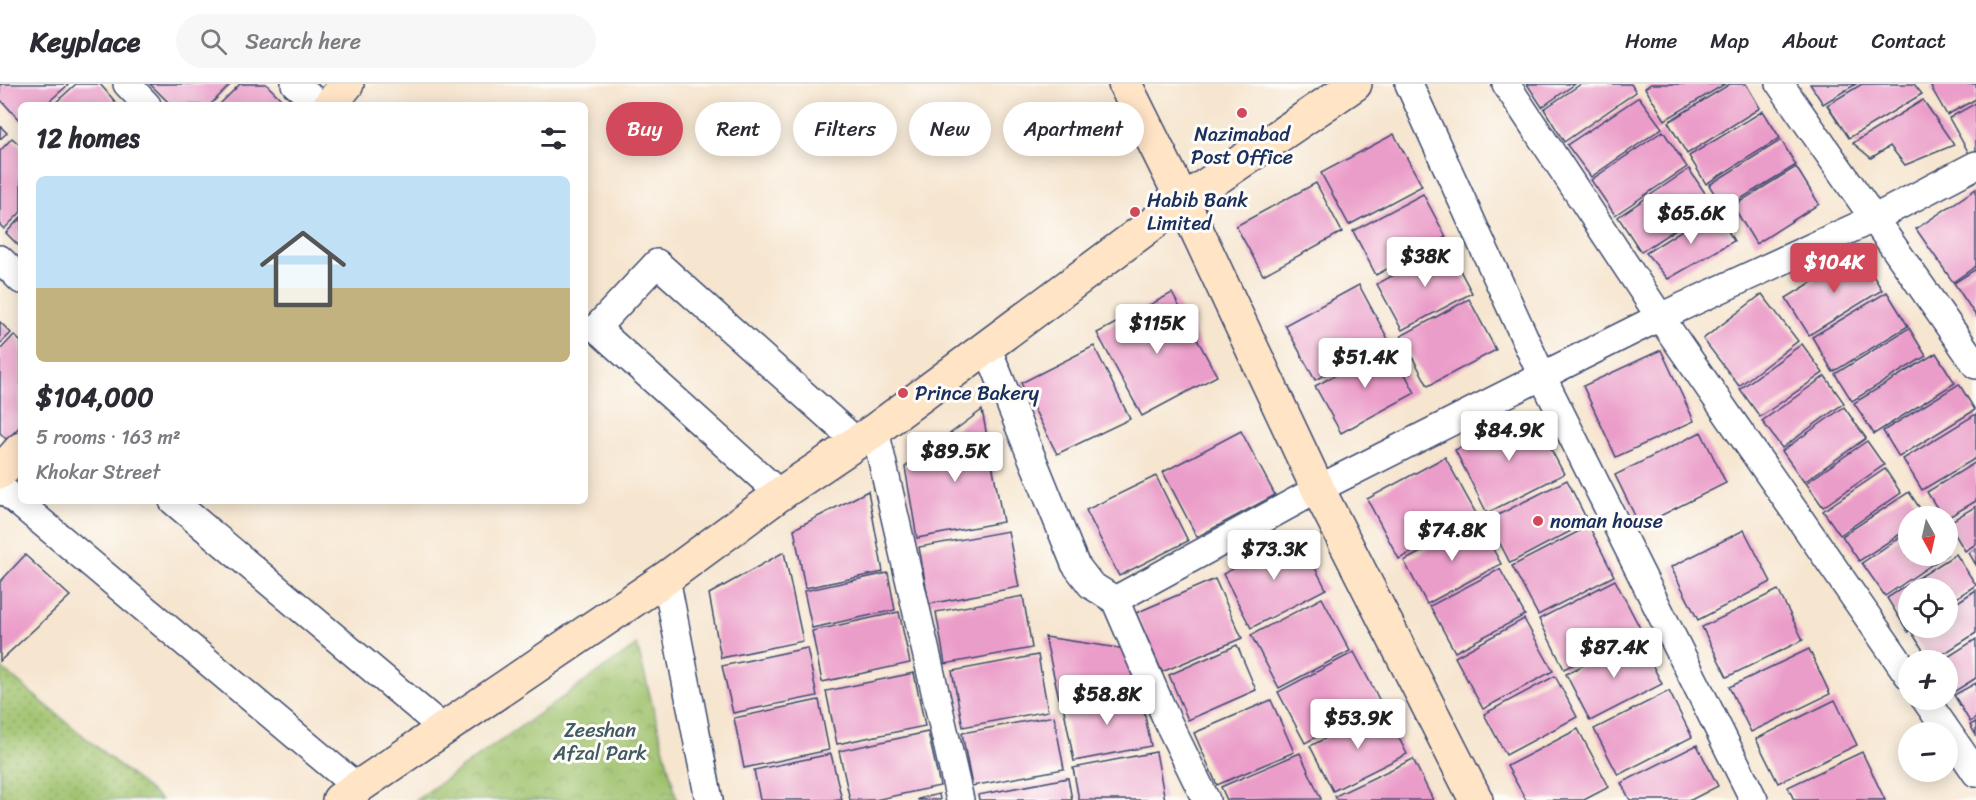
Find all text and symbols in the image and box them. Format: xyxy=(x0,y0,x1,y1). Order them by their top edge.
search box xyxy=(176,14,596,68)
text: Keyplace xyxy=(30,17,140,66)
text: Search here xyxy=(245,22,361,61)
text: Home xyxy=(1625,22,1677,60)
text: Map xyxy=(1710,22,1749,60)
text: About xyxy=(1782,22,1839,60)
text: Contact xyxy=(1872,22,1946,60)
icon: search xyxy=(197,25,230,58)
chip: Buy xyxy=(606,102,683,156)
chip: Rent xyxy=(695,102,781,156)
chip: Filters xyxy=(793,102,897,156)
chip: New xyxy=(909,102,991,156)
chip: Apartment xyxy=(1003,102,1144,156)
marker: Nazimabad Post Office xyxy=(1235,106,1249,120)
text: 12 homes xyxy=(36,115,140,161)
place label: Nazimabad Post Office xyxy=(1191,117,1293,175)
icon: filters xyxy=(537,122,570,155)
place label: Habib Bank Limited xyxy=(1147,183,1248,241)
pin: $65.6K xyxy=(1642,194,1740,245)
text: $65.6K xyxy=(1658,196,1724,231)
marker: Habib Bank Limited xyxy=(1128,205,1142,219)
icon: home xyxy=(249,215,357,323)
pin: $38K xyxy=(1389,237,1461,288)
text: $38K xyxy=(1401,239,1449,274)
pin: $104K xyxy=(1792,243,1876,294)
text: $104K xyxy=(1804,245,1864,280)
pin: $115K xyxy=(1115,304,1199,355)
text: $115K xyxy=(1130,306,1185,341)
pin: $51.4K xyxy=(1316,338,1414,389)
text: $51.4K xyxy=(1333,340,1397,375)
text: $104,000 xyxy=(36,374,154,420)
place label: Prince Bakery xyxy=(915,376,1040,411)
marker: Prince Bakery xyxy=(896,386,910,400)
pin: $84.9K xyxy=(1460,411,1558,462)
text: $84.9K xyxy=(1475,413,1543,448)
text: 5 rooms · 163 m² xyxy=(36,420,181,455)
pin: $89.5K xyxy=(906,432,1004,483)
text: $89.5K xyxy=(921,434,989,469)
text: Khokar Street xyxy=(36,455,160,490)
place label: noman house xyxy=(1550,504,1663,539)
north arrow xyxy=(1898,506,1958,566)
map controls xyxy=(1898,506,1958,782)
pin: $74.8K xyxy=(1403,511,1501,562)
text: $74.8K xyxy=(1418,513,1486,548)
marker: noman house xyxy=(1531,514,1545,528)
pin: $73.3K xyxy=(1225,530,1323,581)
text: $73.3K xyxy=(1241,532,1307,567)
button: locate xyxy=(1898,578,1958,638)
pin: $87.4K xyxy=(1565,628,1663,679)
text: $87.4K xyxy=(1580,630,1648,665)
button: + xyxy=(1898,650,1958,710)
pin: $58.8K xyxy=(1058,675,1156,726)
text: $58.8K xyxy=(1073,677,1141,712)
pin: $53.9K xyxy=(1309,699,1407,750)
text: $53.9K xyxy=(1324,701,1392,736)
park label: Zeeshan Afzal Park xyxy=(552,713,647,771)
button: − xyxy=(1898,722,1958,782)

